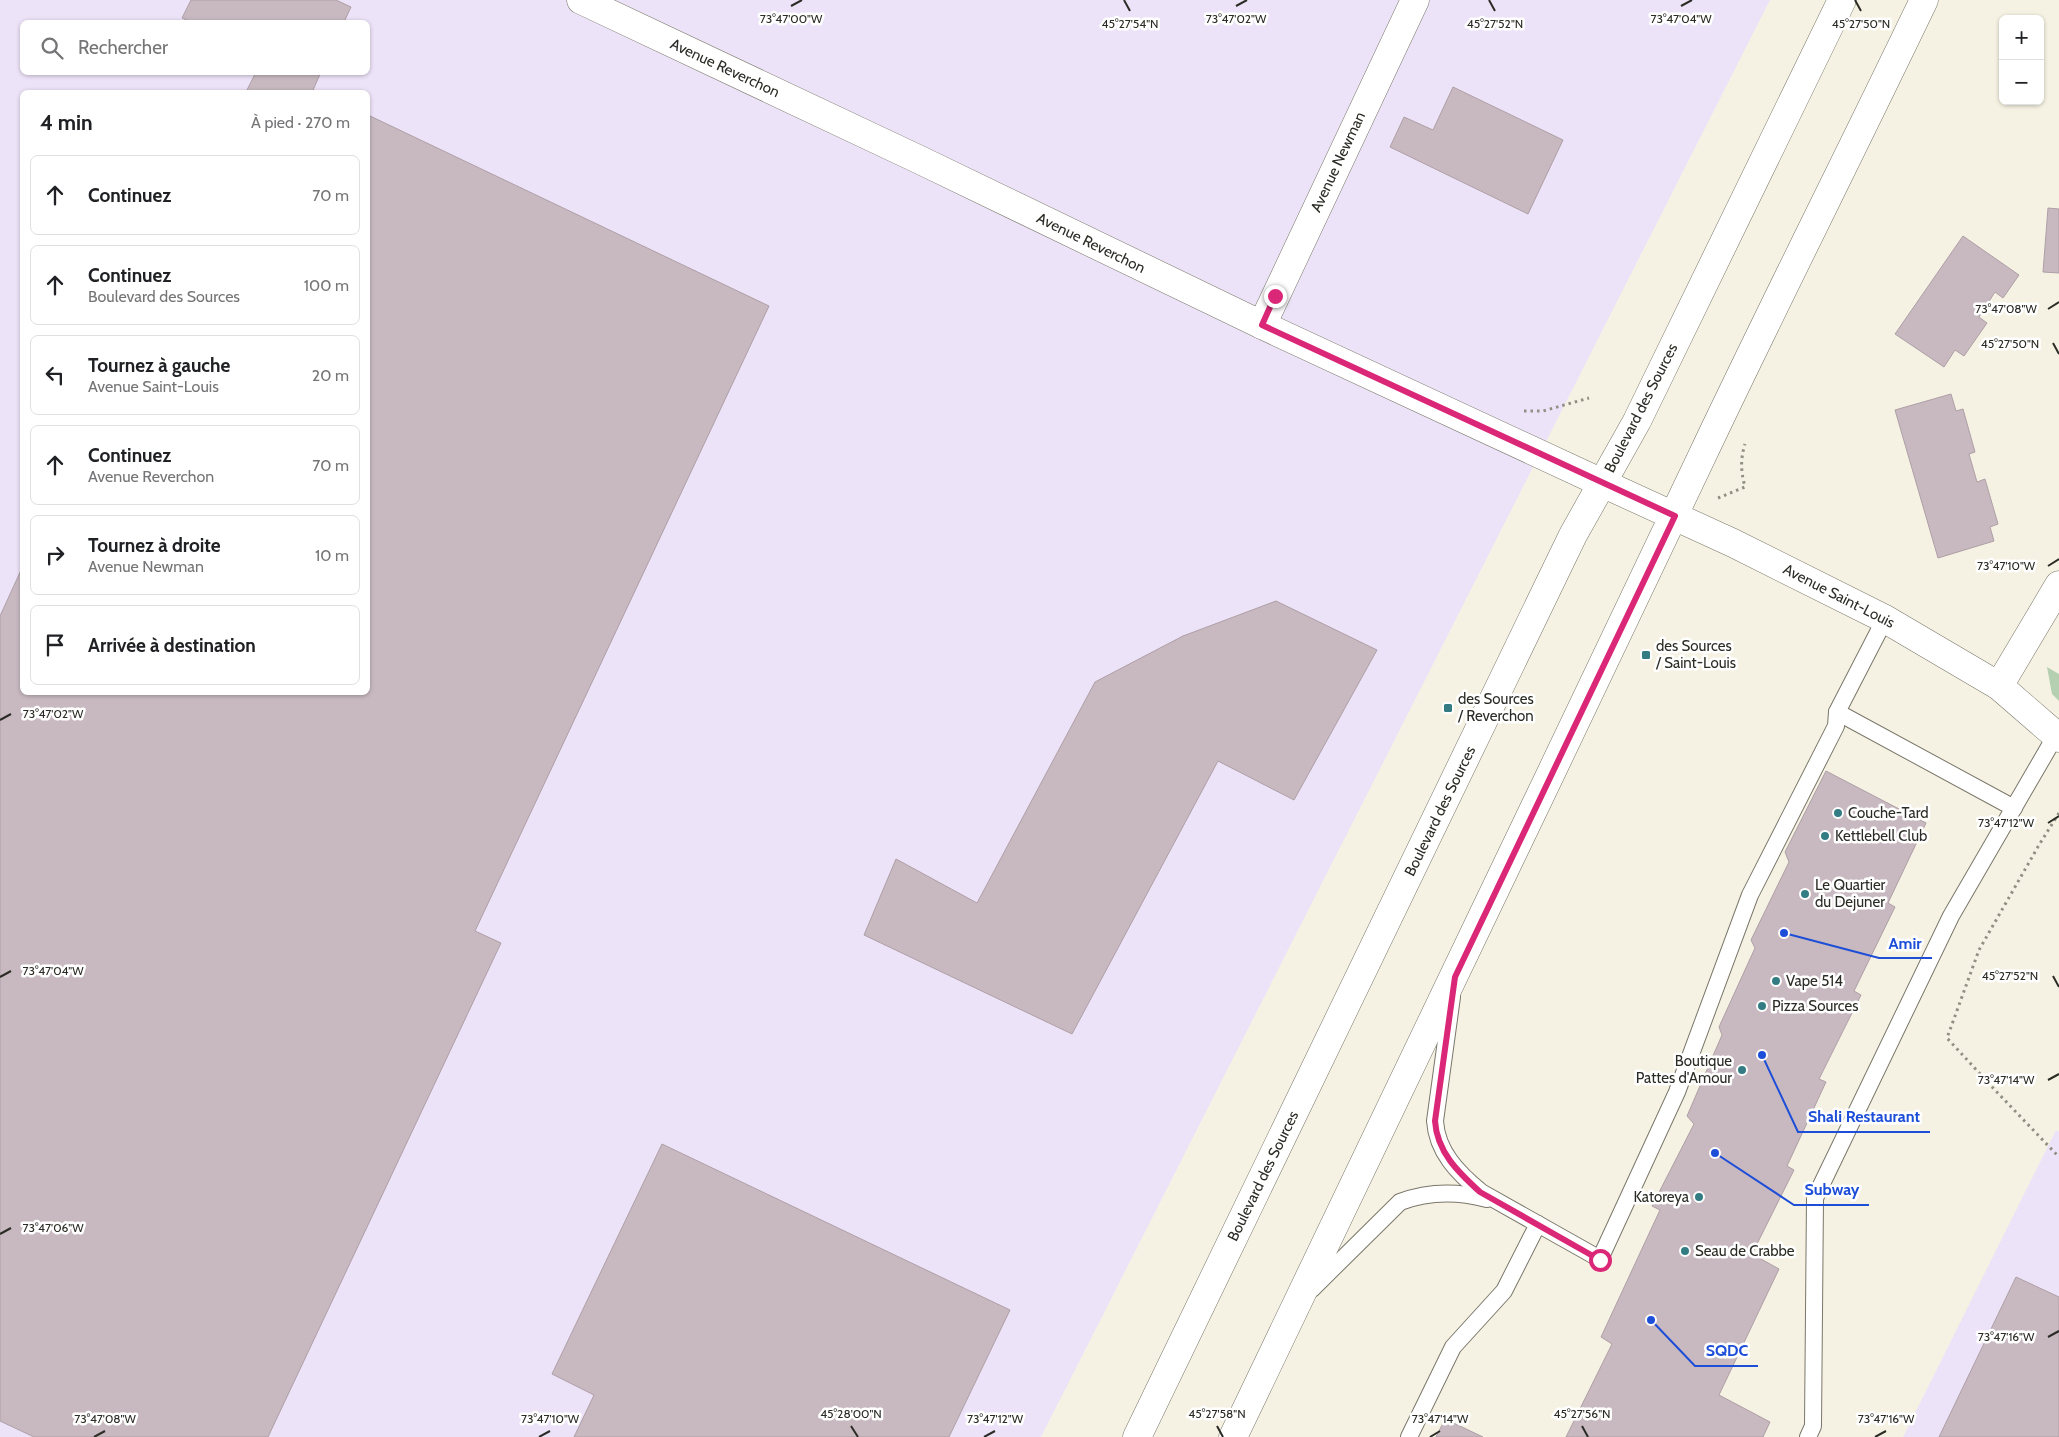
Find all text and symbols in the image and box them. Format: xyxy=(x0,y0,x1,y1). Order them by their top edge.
text: 73°47'00"W xyxy=(760,11,823,26)
text: 73°47'02"W xyxy=(1206,11,1267,26)
text: 73°47'04"W xyxy=(1650,11,1712,26)
map controls xyxy=(1999,15,2044,105)
button: + xyxy=(1999,15,2044,60)
text: 45°27'54"N xyxy=(1102,16,1158,31)
text: 45°27'52"N xyxy=(1467,16,1523,31)
text: 45°27'50"N xyxy=(1832,16,1890,31)
search box xyxy=(20,20,370,75)
icon: search xyxy=(38,34,66,62)
street label: Avenue Reverchon xyxy=(668,35,782,101)
text: Rechercher xyxy=(78,36,168,59)
button: − xyxy=(1999,60,2044,105)
street label: Avenue Newman xyxy=(1307,109,1369,215)
text: 4 min xyxy=(40,110,93,135)
text: À pied · 270 m xyxy=(251,113,350,132)
icon: ahead xyxy=(41,181,69,209)
text: Continuez xyxy=(88,184,171,207)
text: 70 m xyxy=(312,186,349,205)
street label: Avenue Reverchon xyxy=(1034,209,1148,277)
text: Continuez xyxy=(88,264,171,287)
icon: ahead xyxy=(41,271,69,299)
text: 100 m xyxy=(304,276,349,295)
route end xyxy=(1264,285,1287,308)
text: Boulevard des Sources xyxy=(88,287,240,306)
text: 73°47'08"W xyxy=(1975,301,2037,316)
text: 45°27'50"N xyxy=(1981,336,2039,351)
street label: Boulevard des Sources xyxy=(1601,340,1681,476)
text: Tournez à gauche xyxy=(88,354,230,377)
icon: left xyxy=(41,361,69,389)
text: 20 m xyxy=(312,366,349,385)
text: Avenue Saint-Louis xyxy=(88,377,219,396)
text: Continuez xyxy=(88,444,171,467)
icon: ahead xyxy=(41,451,69,479)
text: 70 m xyxy=(312,456,349,475)
text: Avenue Reverchon xyxy=(88,467,214,486)
text: Tournez à droite xyxy=(88,534,221,557)
icon: right xyxy=(41,541,69,569)
text: 10 m xyxy=(315,546,349,565)
text: Avenue Newman xyxy=(88,557,204,576)
text: 73°47'10"W xyxy=(1977,558,2036,573)
street label: Avenue Saint-Louis xyxy=(1780,560,1898,632)
icon: arrive xyxy=(41,631,69,659)
text: Arrivée à destination xyxy=(88,634,256,657)
place label: des Sources / Saint-Louis xyxy=(1655,637,1736,672)
marker: des Sources / Saint-Louis xyxy=(1640,649,1652,661)
place label: des Sources / Reverchon xyxy=(1457,690,1534,725)
marker: des Sources / Reverchon xyxy=(1442,702,1454,714)
text: 73°47'02"W xyxy=(23,706,84,721)
street label: Boulevard des Sources xyxy=(1401,743,1479,879)
place label: Couche-Tard xyxy=(1848,804,1929,822)
marker: Couche-Tard xyxy=(1832,807,1844,819)
text: 73°47'12"W xyxy=(1978,815,2035,830)
place label: Kettlebell Club xyxy=(1835,827,1927,845)
marker: Kettlebell Club xyxy=(1819,830,1831,842)
place label: Le Quartier du Dejuner xyxy=(1815,876,1886,911)
marker: Le Quartier du Dejuner xyxy=(1799,888,1811,900)
callout: Amir xyxy=(1879,927,1932,958)
text: Amir xyxy=(1888,934,1922,953)
text: 73°47'04"W xyxy=(22,963,84,978)
text: 45°27'52"N xyxy=(1982,968,2038,983)
place label: Vape 514 xyxy=(1786,972,1843,990)
marker: Vape 514 xyxy=(1770,975,1782,987)
place label: Pizza Sources xyxy=(1772,997,1858,1015)
marker: Pizza Sources xyxy=(1756,1000,1768,1012)
place label: Boutique Pattes d'Amour xyxy=(1636,1052,1732,1087)
marker: Boutique Pattes d'Amour xyxy=(1736,1064,1748,1076)
text: 73°47'14"W xyxy=(1978,1072,2035,1087)
callout: Shali Restaurant xyxy=(1798,1101,1930,1132)
text: Shali Restaurant xyxy=(1808,1107,1920,1126)
street label: Boulevard des Sources xyxy=(1224,1108,1302,1244)
callout: Subway xyxy=(1794,1174,1869,1205)
text: Subway xyxy=(1805,1180,1860,1199)
place label: Katoreya xyxy=(1633,1188,1690,1206)
marker: Katoreya xyxy=(1693,1191,1705,1203)
text: 73°47'06"W xyxy=(22,1220,84,1235)
place label: Seau de Crabbe xyxy=(1695,1242,1795,1260)
marker: Seau de Crabbe xyxy=(1679,1245,1691,1257)
route start xyxy=(1589,1249,1612,1272)
text: 73°47'16"W xyxy=(1978,1329,2035,1344)
callout: SQDC xyxy=(1695,1335,1758,1366)
text: SQDC xyxy=(1706,1341,1749,1360)
text: 45°28'00"N xyxy=(820,1406,882,1421)
text: 45°27'58"N xyxy=(1188,1406,1246,1421)
text: 45°27'56"N xyxy=(1554,1406,1610,1421)
text: 73°47'08"W xyxy=(74,1411,136,1426)
text: 73°47'10"W xyxy=(521,1411,580,1426)
text: 73°47'12"W xyxy=(967,1411,1024,1426)
text: 73°47'14"W xyxy=(1412,1411,1469,1426)
text: 73°47'16"W xyxy=(1858,1411,1915,1426)

